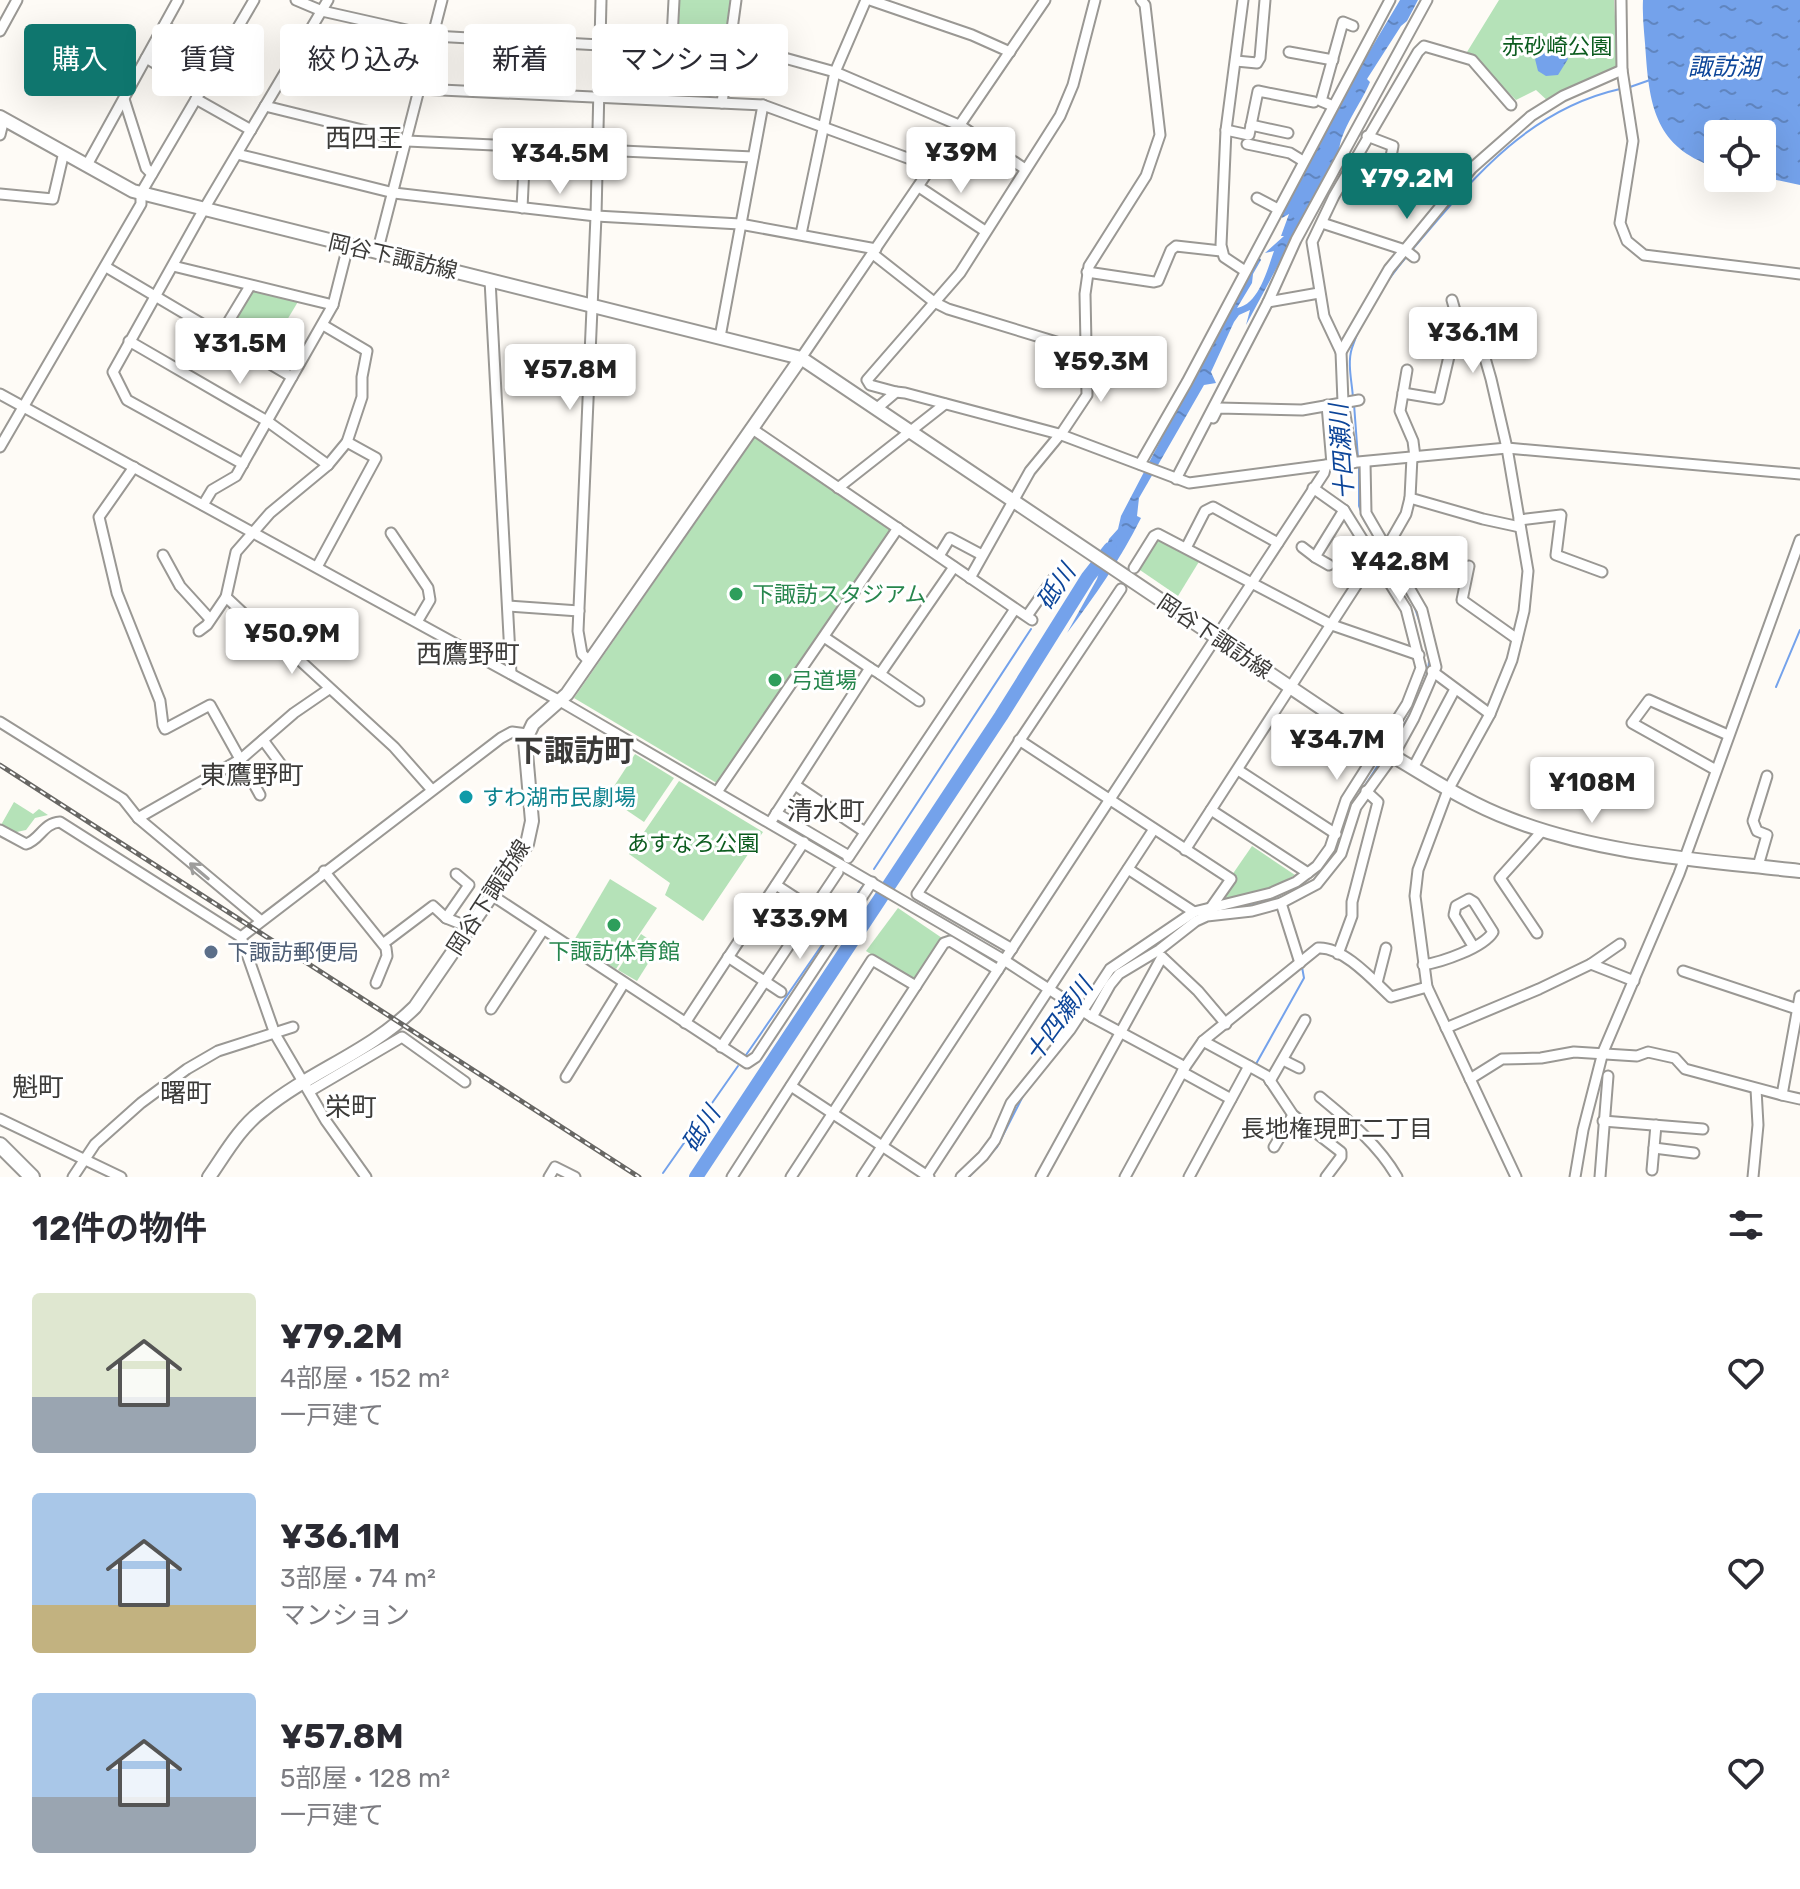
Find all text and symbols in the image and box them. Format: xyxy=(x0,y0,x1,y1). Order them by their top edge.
chip: 購入 xyxy=(24,24,136,96)
chip: 賃貸 xyxy=(152,24,264,96)
chip: 絞り込み xyxy=(280,24,448,96)
chip: 新着 xyxy=(464,24,576,96)
chip: マンション xyxy=(592,24,788,96)
park label: 赤砂崎公園 xyxy=(1502,33,1612,60)
water label: 諏訪湖 xyxy=(1688,53,1764,81)
map controls xyxy=(1704,120,1776,192)
button: locate xyxy=(1704,120,1776,192)
district label: 西四王 xyxy=(325,123,403,154)
pin: ¥39M xyxy=(914,127,1008,195)
pin: ¥34.5M xyxy=(495,128,625,196)
text: ¥39M xyxy=(924,137,998,168)
text: ¥34.5M xyxy=(511,138,609,169)
pin: ¥79.2M xyxy=(1342,153,1472,221)
text: ¥79.2M xyxy=(1360,163,1454,194)
street label: 岡谷下諏訪線 xyxy=(326,228,460,284)
pin: ¥36.1M xyxy=(1408,307,1538,375)
text: ¥36.1M xyxy=(1427,317,1519,348)
pin: ¥31.5M xyxy=(175,318,305,386)
text: ¥31.5M xyxy=(193,328,287,359)
pin: ¥59.3M xyxy=(1036,336,1166,404)
pin: ¥57.8M xyxy=(505,344,635,412)
text: ¥59.3M xyxy=(1053,346,1149,377)
text: ¥57.8M xyxy=(523,354,617,385)
water label: 十四瀬川 xyxy=(1324,400,1359,501)
pin: ¥42.8M xyxy=(1335,536,1465,604)
text: ¥42.8M xyxy=(1351,546,1449,577)
water label: 砥川 xyxy=(1031,557,1083,615)
place label: 下諏訪スタジアム xyxy=(752,581,926,608)
marker: 下諏訪スタジアム xyxy=(727,585,745,603)
street label: 岡谷下諏訪線 xyxy=(1152,588,1277,685)
pin: ¥50.9M xyxy=(227,608,357,676)
text: ¥50.9M xyxy=(244,618,340,649)
district label: 西鷹野町 xyxy=(416,639,520,670)
place label: 弓道場 xyxy=(791,667,857,694)
marker: 弓道場 xyxy=(766,671,784,689)
pin: ¥34.7M xyxy=(1272,714,1402,782)
text: ¥34.7M xyxy=(1289,724,1385,755)
district label: 下諏訪町 xyxy=(514,733,634,769)
pin: ¥108M xyxy=(1536,757,1648,825)
district label: 東鷹野町 xyxy=(200,760,304,791)
text: ¥108M xyxy=(1548,767,1636,798)
place label: すわ湖市民劇場 xyxy=(482,784,636,811)
marker: すわ湖市民劇場 xyxy=(457,788,475,806)
district label: 清水町 xyxy=(787,796,865,827)
park label: あすなろ公園 xyxy=(627,830,759,857)
street label: 岡谷下諏訪線 xyxy=(441,835,536,960)
one-way arrow xyxy=(190,862,210,880)
pin: ¥33.9M xyxy=(735,893,865,961)
text: ¥33.9M xyxy=(752,903,848,934)
marker: 下諏訪体育館 xyxy=(605,916,623,934)
place label: 下諏訪体育館 xyxy=(548,938,680,965)
place label: 下諏訪郵便局 xyxy=(227,939,359,966)
marker: 下諏訪郵便局 xyxy=(202,943,220,961)
water label: 十四瀬川 xyxy=(1019,971,1100,1067)
district label: 魁町 xyxy=(12,1072,64,1103)
district label: 曙町 xyxy=(160,1078,212,1109)
district label: 栄町 xyxy=(325,1092,377,1123)
water label: 砥川 xyxy=(676,1099,727,1157)
district label: 長地権現町二丁目 xyxy=(1241,1115,1433,1143)
icon: filters xyxy=(1724,1203,1768,1247)
text: 12件の物件 xyxy=(32,1208,207,1249)
text: ¥79.2M xyxy=(280,1316,403,1357)
icon: home xyxy=(96,1325,192,1421)
icon: heart xyxy=(1724,1351,1768,1395)
text: 4部屋 · 152 m² xyxy=(280,1363,450,1394)
text: 一戸建て xyxy=(280,1400,384,1431)
text: ¥36.1M xyxy=(280,1516,400,1557)
icon: home xyxy=(96,1525,192,1621)
icon: heart xyxy=(1724,1551,1768,1595)
text: 3部屋 · 74 m² xyxy=(280,1563,436,1594)
text: マンション xyxy=(280,1600,410,1631)
text: ¥57.8M xyxy=(280,1716,404,1757)
icon: home xyxy=(96,1725,192,1821)
icon: heart xyxy=(1724,1751,1768,1795)
text: 5部屋 · 128 m² xyxy=(280,1763,450,1794)
text: 一戸建て xyxy=(280,1800,384,1831)

